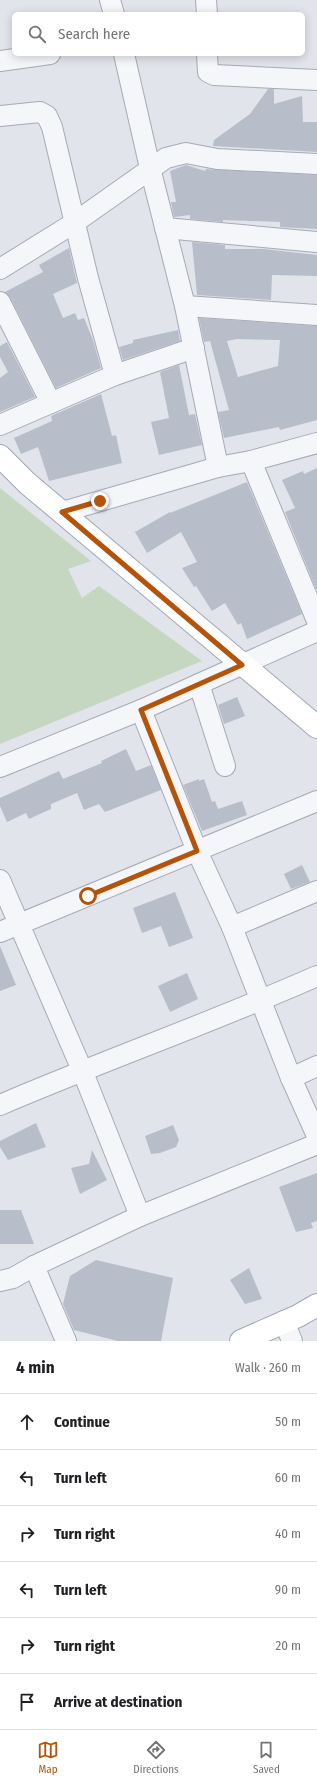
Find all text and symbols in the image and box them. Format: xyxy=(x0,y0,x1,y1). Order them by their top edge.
search box xyxy=(12,12,305,56)
icon: search xyxy=(26,23,48,45)
text: Search here xyxy=(58,25,130,43)
route end xyxy=(91,492,109,510)
route start xyxy=(79,887,97,905)
text: 4 min xyxy=(16,1357,55,1378)
text: Walk · 260 m xyxy=(235,1360,301,1375)
icon: ahead xyxy=(16,1411,38,1433)
text: Continue xyxy=(54,1413,110,1431)
text: 50 m xyxy=(275,1414,301,1429)
icon: left xyxy=(16,1467,38,1489)
text: Turn left xyxy=(54,1469,107,1487)
text: 60 m xyxy=(275,1470,301,1485)
icon: right xyxy=(16,1523,38,1545)
text: Turn right xyxy=(54,1525,115,1543)
text: 40 m xyxy=(275,1526,301,1541)
icon: left xyxy=(16,1579,38,1601)
text: Turn left xyxy=(54,1581,107,1599)
text: 90 m xyxy=(275,1582,301,1597)
icon: right xyxy=(16,1635,38,1657)
text: Turn right xyxy=(54,1637,115,1655)
text: 20 m xyxy=(275,1638,301,1653)
icon: arrive xyxy=(16,1691,38,1713)
text: Arrive at destination xyxy=(54,1693,182,1711)
tab: Map xyxy=(37,1739,59,1776)
tab: Directions xyxy=(133,1739,179,1776)
tab: Saved xyxy=(253,1739,280,1776)

